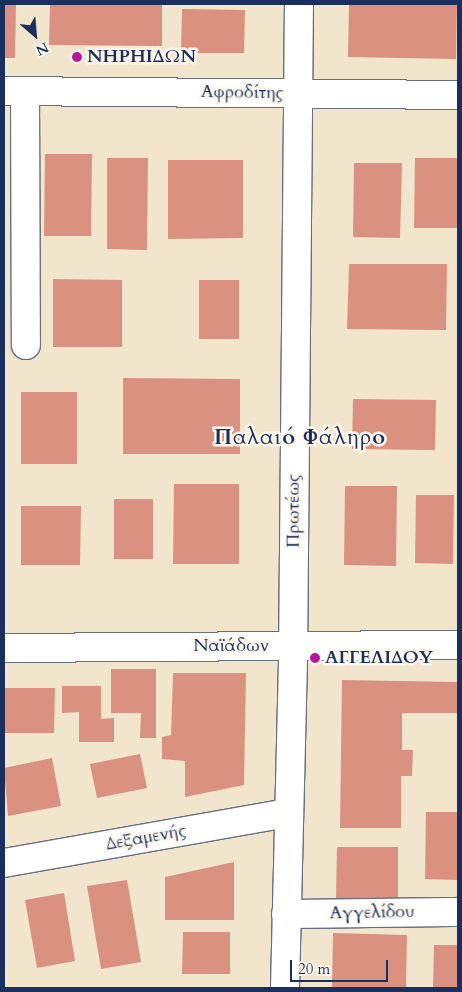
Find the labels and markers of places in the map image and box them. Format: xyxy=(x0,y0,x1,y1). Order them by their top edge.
place label: ΝΗΡΗΙΔΩΝ xyxy=(87,46,196,68)
marker: ΝΗΡΗΙΔΩΝ xyxy=(71,51,83,63)
place label: ΑΓΓΕΛΙΔΟΥ xyxy=(325,647,433,669)
marker: ΑΓΓΕΛΙΔΟΥ xyxy=(309,652,321,664)

